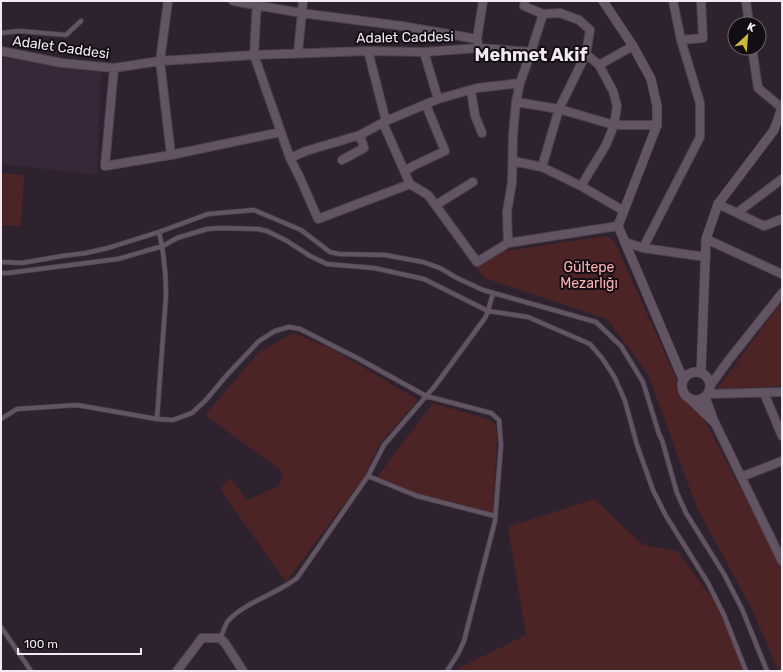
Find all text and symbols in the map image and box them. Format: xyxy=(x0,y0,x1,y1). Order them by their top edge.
north arrow xyxy=(727,16,767,56)
text: K xyxy=(745,20,758,35)
street label: Adalet Caddesi xyxy=(356,28,454,47)
street label: Adalet Caddesi xyxy=(11,32,110,63)
district label: Mehmet Akif xyxy=(475,44,587,66)
park label: Gültepe Mezarlığı xyxy=(560,259,618,292)
scale bar xyxy=(18,630,141,656)
text: 100 m xyxy=(24,637,58,651)

